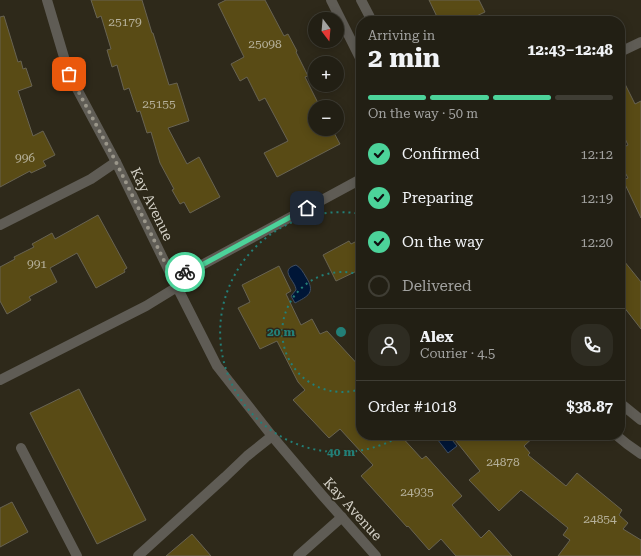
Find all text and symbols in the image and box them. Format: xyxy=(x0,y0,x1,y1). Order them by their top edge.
north arrow xyxy=(308,12,344,48)
map controls xyxy=(308,12,344,136)
house number: 25179 xyxy=(108,15,142,29)
text: Arriving in xyxy=(368,28,435,43)
house number: 25098 xyxy=(248,37,282,51)
text: 12:43–12:48 xyxy=(527,41,613,59)
text: 2 min xyxy=(368,43,440,73)
button: + xyxy=(308,56,344,92)
pin xyxy=(52,57,86,91)
icon: bag xyxy=(58,63,80,85)
house number: 25155 xyxy=(142,97,176,111)
button: − xyxy=(308,100,344,136)
text: On the way · 50 m xyxy=(368,106,478,121)
icon: check xyxy=(368,143,390,165)
text: Confirmed xyxy=(402,145,480,163)
text: 12:12 xyxy=(581,147,613,162)
house number: 996 xyxy=(15,151,35,165)
street label: Kay Avenue xyxy=(127,165,177,243)
icon: check xyxy=(368,187,390,209)
text: Preparing xyxy=(402,189,473,207)
pin xyxy=(290,191,324,225)
text: 12:19 xyxy=(581,191,613,206)
icon: home xyxy=(296,197,318,219)
icon: check xyxy=(368,231,390,253)
text: On the way xyxy=(402,233,484,251)
text: 12:20 xyxy=(581,235,613,250)
courier xyxy=(165,252,205,292)
house number: 991 xyxy=(27,257,47,271)
icon: bike xyxy=(174,261,196,283)
text: Delivered xyxy=(402,277,472,295)
button: person xyxy=(368,324,410,366)
button: phone xyxy=(571,324,613,366)
text: 20 m xyxy=(267,325,295,339)
centre of rings xyxy=(334,325,348,339)
text: Alex xyxy=(420,328,453,346)
text: Courier · 4.5 xyxy=(420,346,495,361)
text: Order #1018 xyxy=(368,398,457,416)
text: $38.87 xyxy=(566,398,613,416)
text: 40 m xyxy=(327,445,355,459)
house number: 24878 xyxy=(486,455,520,469)
street label: Kay Avenue xyxy=(321,474,386,544)
house number: 24935 xyxy=(400,485,434,499)
house number: 24854 xyxy=(583,512,617,526)

